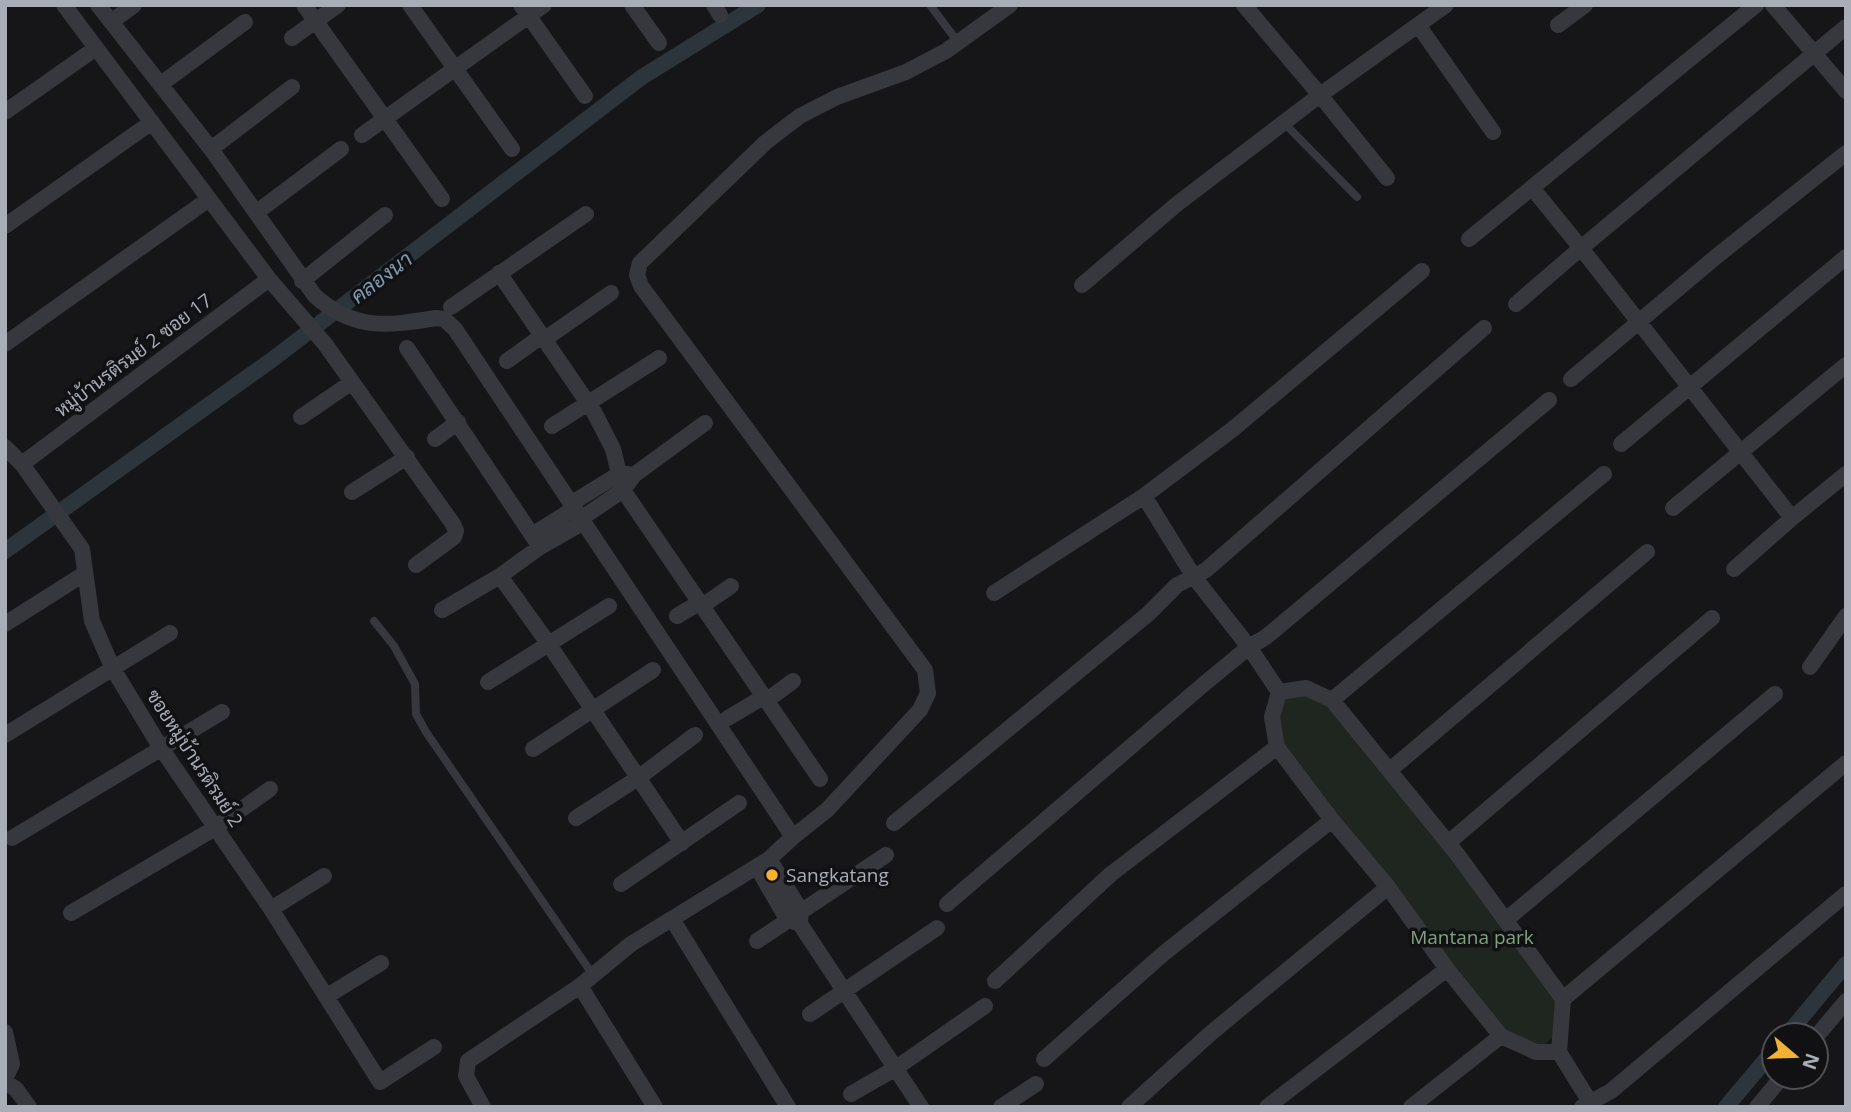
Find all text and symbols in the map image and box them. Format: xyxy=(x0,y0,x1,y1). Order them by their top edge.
water label: คลองนา xyxy=(345,245,417,309)
street label: หมู่บ้านรติรมย์ 2 ซอย 17 xyxy=(49,287,218,424)
street label: ซอยหมู่บ้านรติรมย์ 2 xyxy=(140,684,249,832)
place label: Sangkatang xyxy=(786,862,889,888)
marker: Sangkatang xyxy=(764,867,780,883)
park label: Mantana park xyxy=(1410,924,1534,950)
north arrow xyxy=(1760,1021,1830,1091)
text: N xyxy=(1796,1050,1826,1073)

